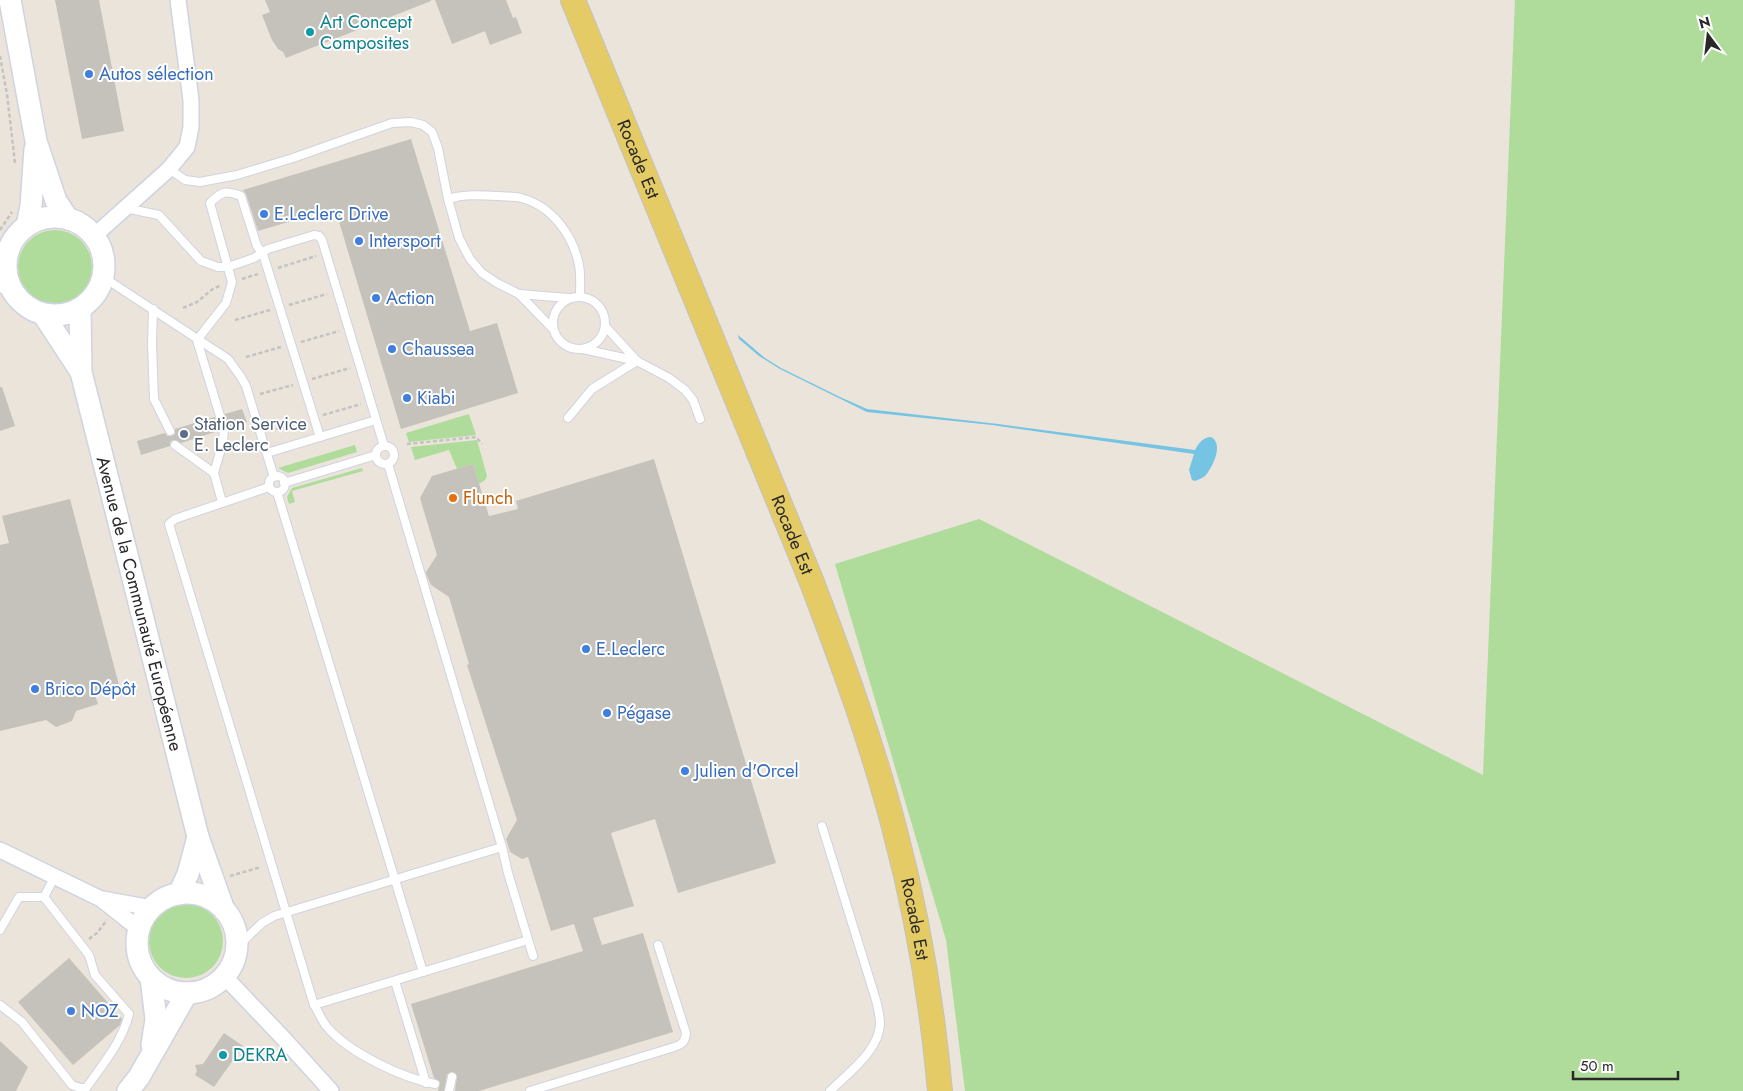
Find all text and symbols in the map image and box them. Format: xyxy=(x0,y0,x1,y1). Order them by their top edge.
place label: Art Concept Composites xyxy=(320,9,413,56)
north arrow xyxy=(1683,10,1733,60)
text: N xyxy=(1697,11,1713,34)
marker: Art Concept Composites xyxy=(304,26,316,38)
place label: Autos sélection xyxy=(99,61,214,87)
marker: Autos sélection xyxy=(83,68,95,80)
street label: Rocade Est xyxy=(610,115,666,203)
place label: E.Leclerc Drive xyxy=(274,201,389,227)
marker: E.Leclerc Drive xyxy=(258,208,270,220)
place label: Intersport xyxy=(369,228,441,254)
marker: Intersport xyxy=(353,235,365,247)
place label: Action xyxy=(386,285,435,311)
marker: Action xyxy=(370,292,382,304)
place label: Chaussea xyxy=(402,336,474,362)
marker: Chaussea xyxy=(386,343,398,355)
place label: Kiabi xyxy=(417,385,455,411)
marker: Kiabi xyxy=(401,392,413,404)
place label: Station Service E. Leclerc xyxy=(194,411,307,458)
marker: Station Service E. Leclerc xyxy=(178,428,190,440)
street label: Avenue de la Communauté Européenne xyxy=(90,454,189,754)
place label: Flunch xyxy=(463,485,513,511)
street label: Rocade Est xyxy=(765,491,821,579)
marker: Flunch xyxy=(447,492,459,504)
place label: E.Leclerc xyxy=(596,636,665,662)
marker: E.Leclerc xyxy=(580,643,592,655)
place label: Brico Dépôt xyxy=(45,676,136,702)
marker: Brico Dépôt xyxy=(29,683,41,695)
place label: Pégase xyxy=(617,700,671,726)
marker: Pégase xyxy=(601,707,613,719)
place label: Julien d'Orcel xyxy=(693,758,799,784)
marker: Julien d'Orcel xyxy=(679,765,691,777)
street label: Rocade Est xyxy=(894,875,936,963)
place label: NOZ xyxy=(81,998,119,1024)
marker: NOZ xyxy=(65,1005,77,1017)
place label: DEKRA xyxy=(233,1042,287,1068)
scale bar xyxy=(1573,1048,1678,1080)
marker: DEKRA xyxy=(217,1049,229,1061)
text: 50 m xyxy=(1580,1055,1614,1077)

